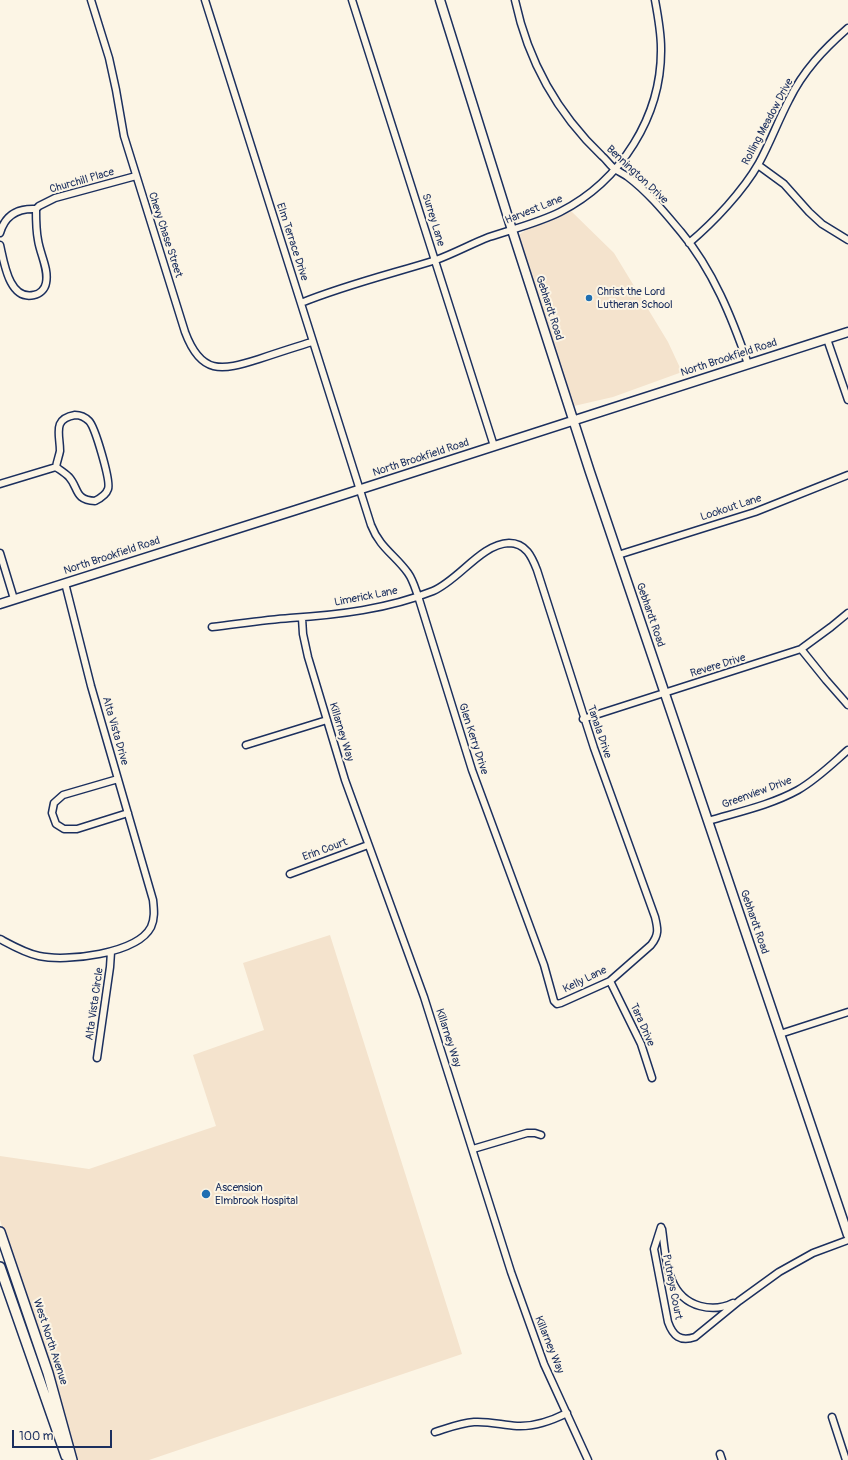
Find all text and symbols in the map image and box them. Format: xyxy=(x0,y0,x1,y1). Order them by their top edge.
street label: Rolling Meadow Drive xyxy=(740,76,796,168)
street label: Bennington Drive xyxy=(603,143,671,207)
street label: Churchill Place xyxy=(48,165,116,197)
street label: Chevy Chase Street xyxy=(145,191,185,279)
street label: Surrey Lane xyxy=(419,192,447,248)
street label: Harvest Lane xyxy=(503,193,565,227)
street label: Elm Terrace Drive xyxy=(273,201,311,283)
street label: Gebhardt Road xyxy=(532,274,566,342)
place label: Christ the Lord Lutheran School xyxy=(597,285,673,311)
marker: Christ the Lord Lutheran School xyxy=(584,293,594,303)
street label: North Brookfield Road xyxy=(679,336,779,380)
street label: North Brookfield Road xyxy=(371,436,471,480)
street label: Lookout Lane xyxy=(699,492,763,524)
street label: North Brookfield Road xyxy=(62,534,162,578)
street label: Gebhardt Road xyxy=(633,581,667,649)
street label: Limerick Lane xyxy=(333,584,399,610)
street label: Revere Drive xyxy=(689,651,747,681)
street label: Alta Vista Drive xyxy=(99,695,131,767)
street label: Killarney Way xyxy=(326,701,356,763)
street label: Glen Kerry Drive xyxy=(455,702,491,776)
street label: Tanala Drive xyxy=(584,704,614,760)
street label: Greenview Drive xyxy=(720,774,794,812)
street label: Erin Court xyxy=(301,836,349,864)
street label: Gebhardt Road xyxy=(737,888,771,956)
street label: Kelly Lane xyxy=(561,964,609,996)
street label: Alta Vista Circle xyxy=(83,967,107,1041)
street label: Tara Drive xyxy=(627,1002,657,1048)
street label: Killarney Way xyxy=(432,1007,464,1069)
place label: Ascension Elmbrook Hospital xyxy=(215,1181,298,1207)
marker: Ascension Elmbrook Hospital xyxy=(200,1188,212,1200)
street label: Putneys Court xyxy=(659,1253,685,1321)
street label: West North Avenue xyxy=(30,1297,70,1387)
street label: Killarney Way xyxy=(531,1314,567,1376)
scale bar xyxy=(14,1422,114,1448)
text: 100 m xyxy=(19,1429,53,1444)

